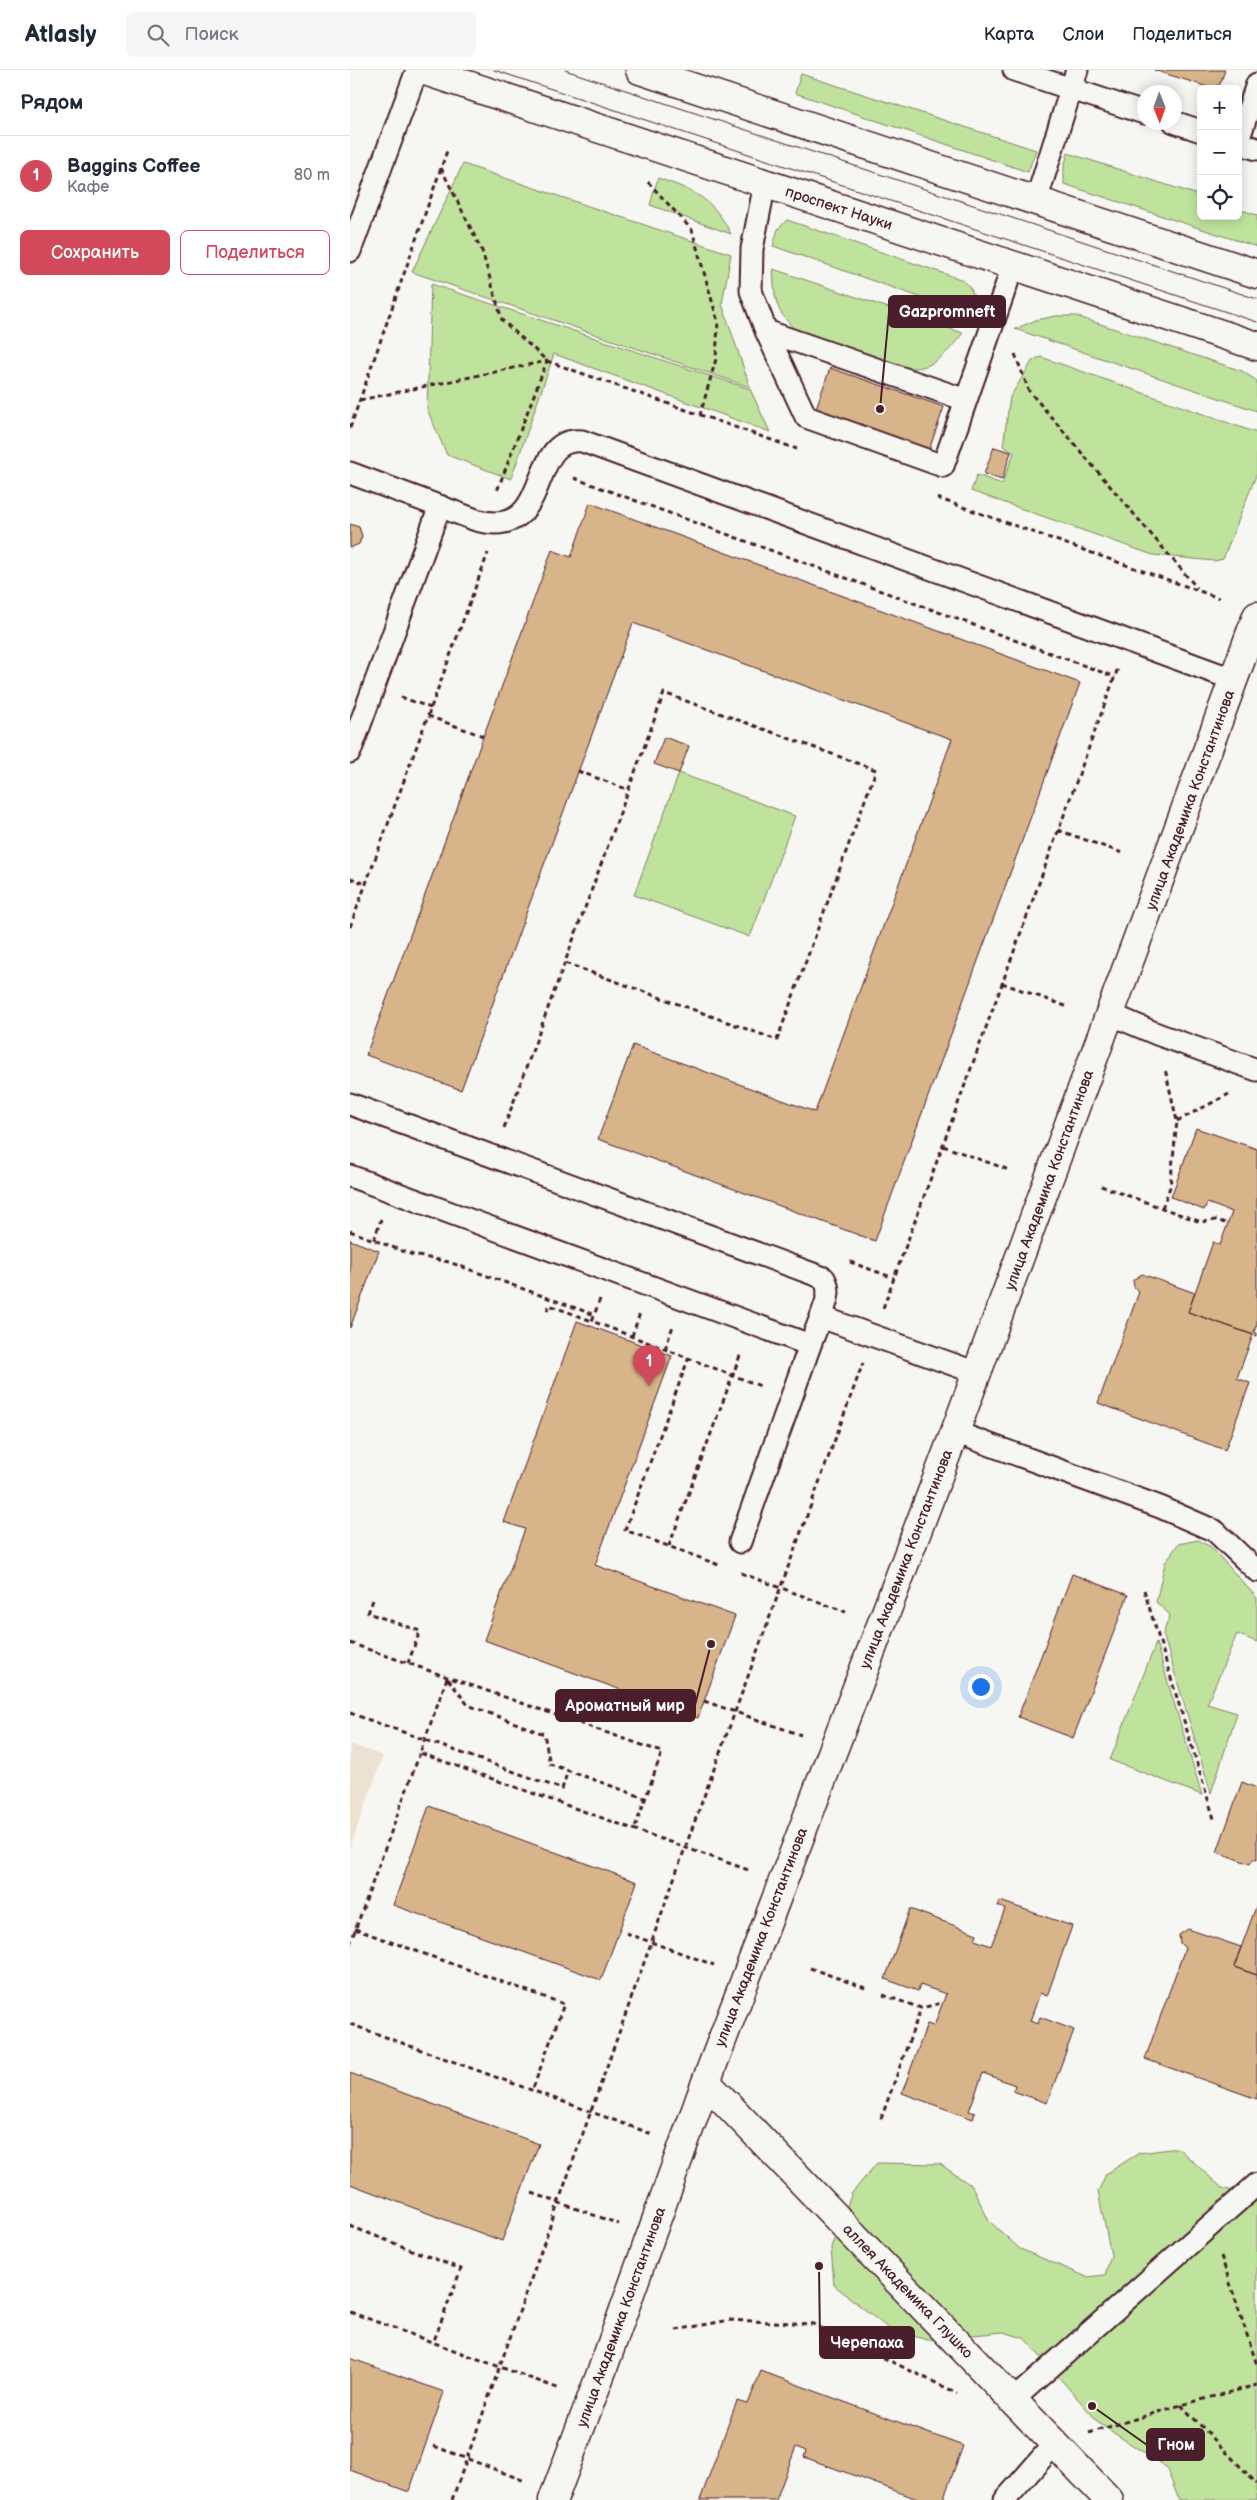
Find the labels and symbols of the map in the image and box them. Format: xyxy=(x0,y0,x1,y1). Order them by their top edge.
north arrow xyxy=(1137,85,1182,130)
street label: проспект Науки xyxy=(783,182,895,235)
callout: Gazpromneft xyxy=(889,296,1005,327)
text: Gazpromneft xyxy=(899,303,996,322)
street label: улица Академика Константинова xyxy=(1142,687,1239,913)
street label: улица Академика Константинова xyxy=(1001,1067,1098,1293)
pin: 1 xyxy=(633,1345,665,1386)
street label: улица Академика Константинова xyxy=(856,1447,957,1672)
your location xyxy=(968,1674,994,1700)
callout: Ароматный мир xyxy=(556,1690,695,1721)
text: Ароматный мир xyxy=(564,1697,685,1716)
street label: улица Академика Константинова xyxy=(711,1825,812,2050)
street label: улица Академика Константинова xyxy=(573,2204,670,2430)
street label: аллея Академика Глушко xyxy=(838,2220,977,2363)
callout: Черепаха xyxy=(820,2327,914,2358)
text: Черепаха xyxy=(830,2334,904,2353)
callout: Гном xyxy=(1147,2429,1204,2460)
text: Гном xyxy=(1157,2436,1195,2455)

